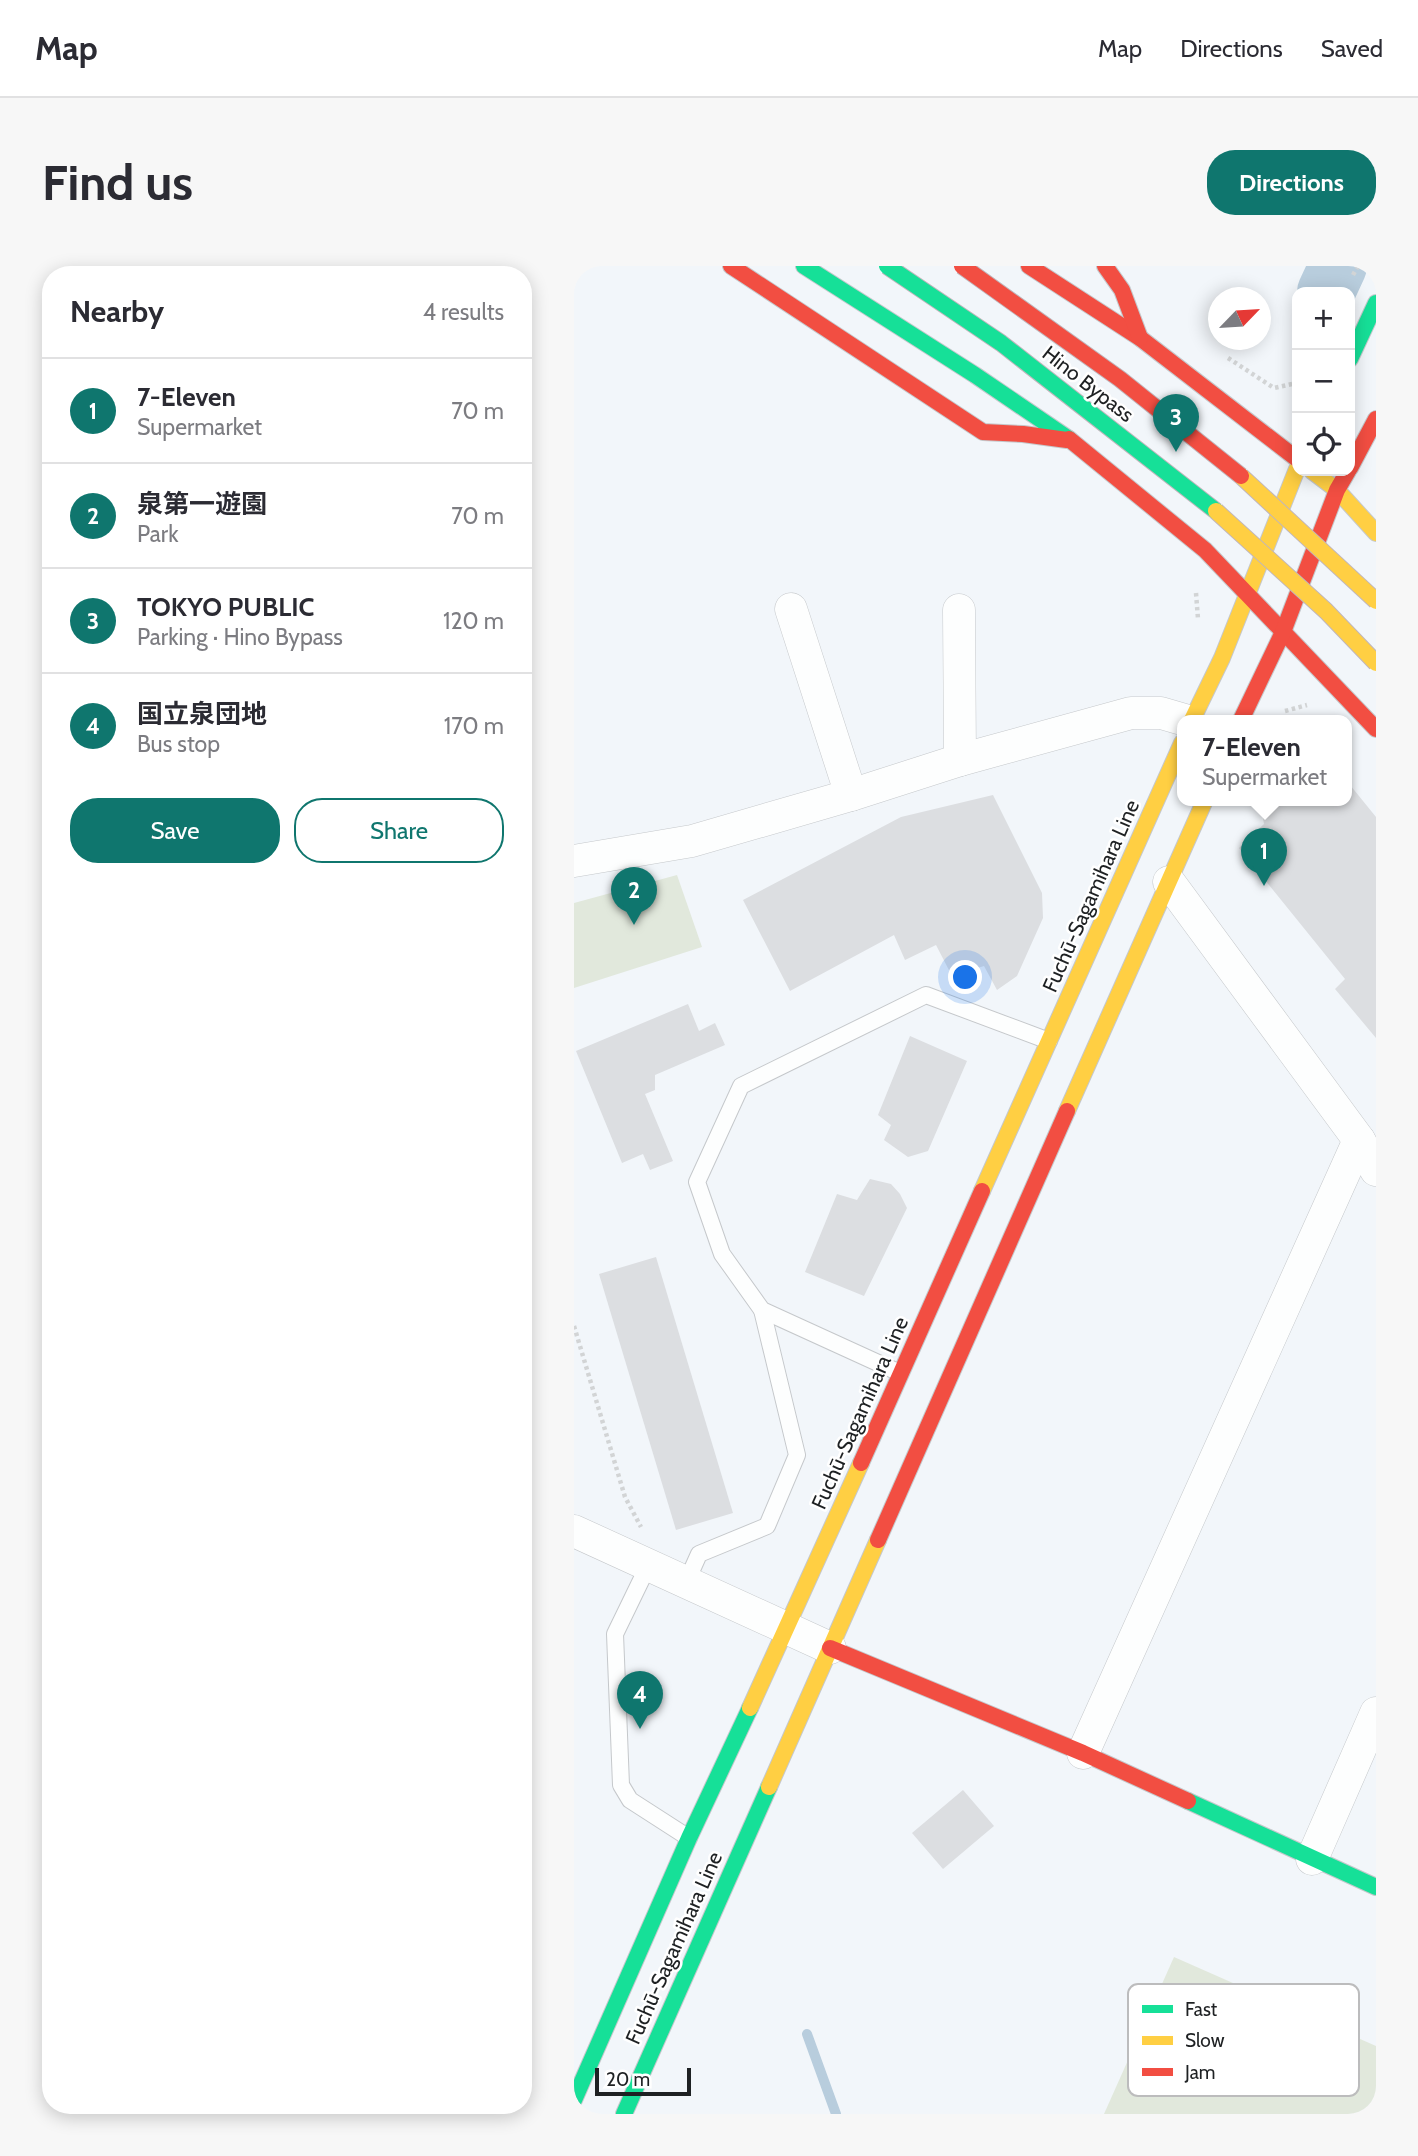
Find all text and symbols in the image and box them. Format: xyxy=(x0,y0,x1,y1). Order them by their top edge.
text: Map xyxy=(35,28,98,68)
text: Map xyxy=(1098,34,1142,63)
text: Directions xyxy=(1180,34,1283,63)
text: Saved xyxy=(1321,34,1383,63)
button: Directions xyxy=(1207,150,1376,215)
text: Find us xyxy=(42,153,193,212)
north arrow xyxy=(1208,287,1271,350)
map controls xyxy=(1292,287,1355,476)
button: + xyxy=(1292,287,1355,350)
text: Nearby xyxy=(70,293,164,330)
text: 4 results xyxy=(423,298,504,326)
street label: Hino Bypass xyxy=(1038,340,1139,427)
button: − xyxy=(1292,350,1355,413)
text: 7-Eleven xyxy=(137,381,236,413)
pin: 3 xyxy=(1153,394,1199,452)
text: 1 xyxy=(89,397,97,425)
text: 70 m xyxy=(451,397,504,425)
text: Supermarket xyxy=(137,413,262,441)
button: locate xyxy=(1292,413,1355,476)
text: 泉第一遊園 xyxy=(137,488,267,520)
text: 2 xyxy=(87,502,99,530)
text: 70 m xyxy=(451,502,504,530)
text: Park xyxy=(137,520,178,548)
text: TOKYO PUBLIC xyxy=(137,591,314,623)
text: 3 xyxy=(87,607,99,635)
text: 120 m xyxy=(443,607,504,635)
text: Parking · Hino Bypass xyxy=(137,623,343,651)
text: 国立泉団地 xyxy=(137,698,267,730)
text: 4 xyxy=(86,712,100,740)
text: 170 m xyxy=(444,712,504,740)
popup xyxy=(1177,715,1352,806)
text: Bus stop xyxy=(137,730,220,758)
text: 7-Eleven xyxy=(1202,731,1301,763)
text: Supermarket xyxy=(1202,763,1327,791)
street label: Fuchū-Sagamihara Line xyxy=(1037,796,1144,996)
button: Save xyxy=(70,798,280,863)
button: Share xyxy=(294,798,504,863)
pin: 1 xyxy=(1241,828,1287,886)
pin: 2 xyxy=(611,867,657,925)
your location xyxy=(948,960,982,994)
street label: Fuchū-Sagamihara Line xyxy=(806,1313,913,1513)
pin: 4 xyxy=(617,1671,663,1729)
street label: Fuchū-Sagamihara Line xyxy=(620,1848,727,2048)
legend xyxy=(1128,1984,1359,2096)
text: Fast xyxy=(1185,1998,1218,2021)
text: Slow xyxy=(1185,2029,1225,2052)
text: Jam xyxy=(1184,2061,1215,2084)
scale bar xyxy=(595,2065,691,2097)
text: 20 m xyxy=(606,2068,650,2091)

